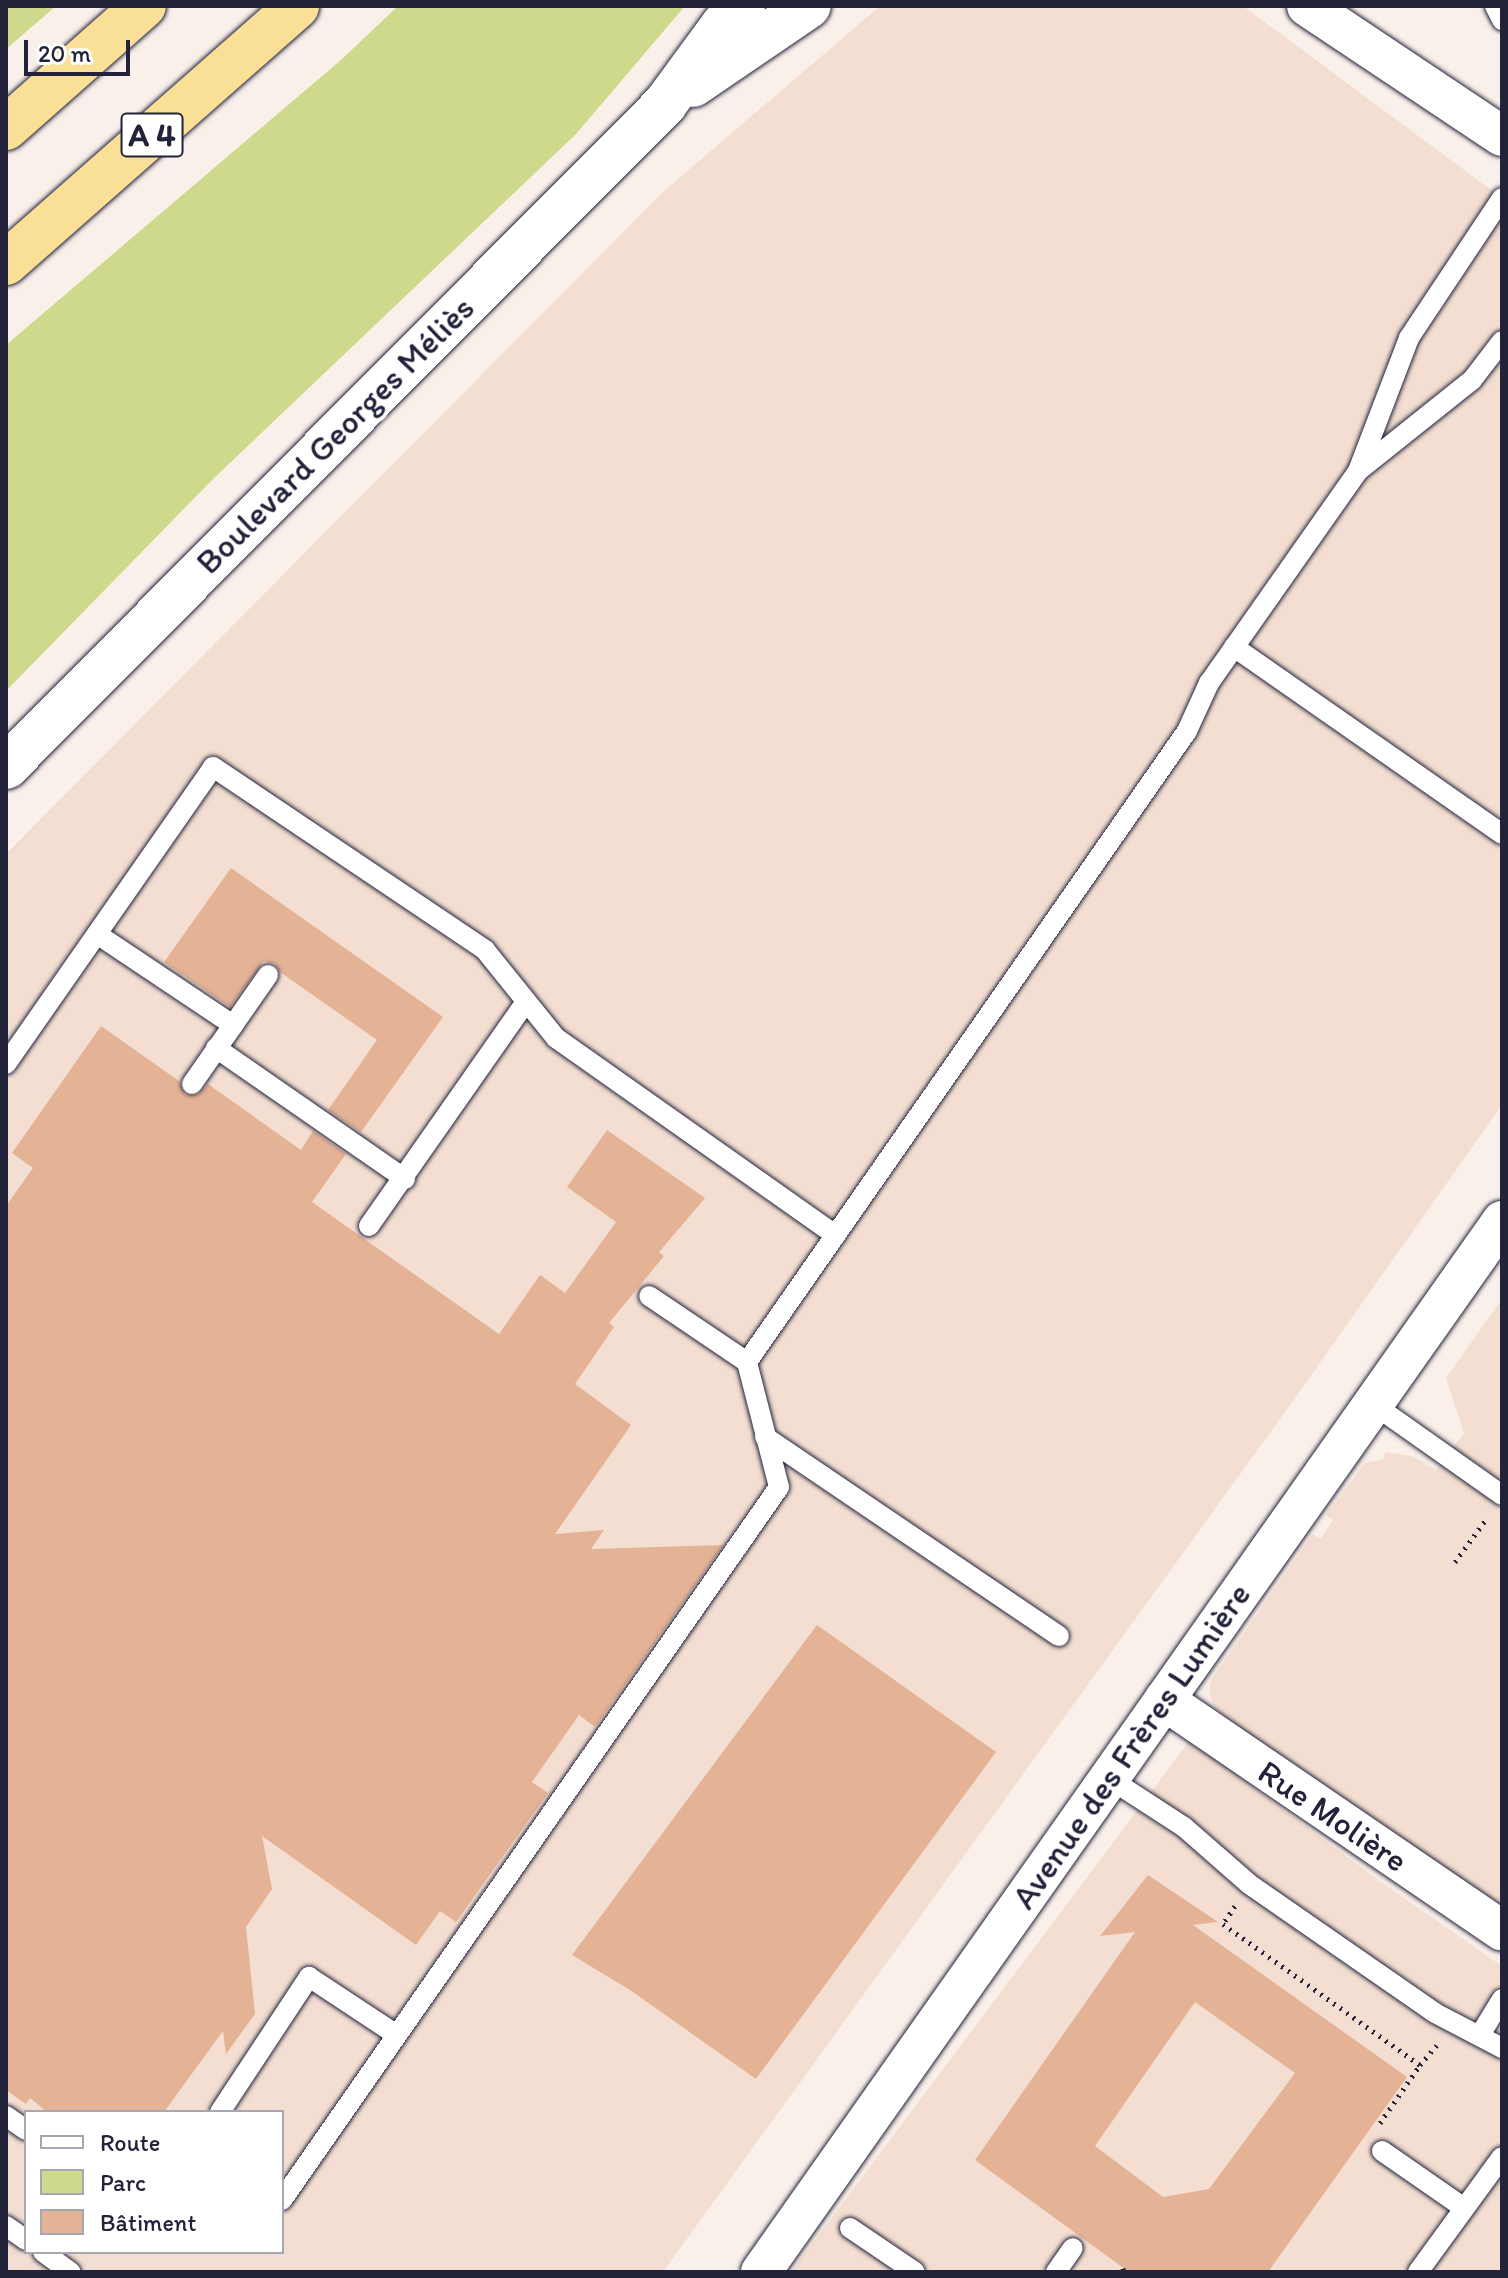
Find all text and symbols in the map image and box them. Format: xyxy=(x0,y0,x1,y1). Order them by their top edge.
scale bar xyxy=(28,24,134,74)
text: 20 m xyxy=(38,39,91,68)
road number: A 4 xyxy=(120,107,184,163)
street label: Boulevard Georges Méliès xyxy=(187,287,483,583)
street label: Avenue des Frères Lumière xyxy=(1003,1575,1259,1917)
street label: Rue Molière xyxy=(1251,1751,1415,1881)
legend xyxy=(24,2110,284,2254)
text: Route xyxy=(100,2128,160,2157)
text: Parc xyxy=(100,2168,146,2197)
text: Bâtiment xyxy=(100,2208,196,2237)

